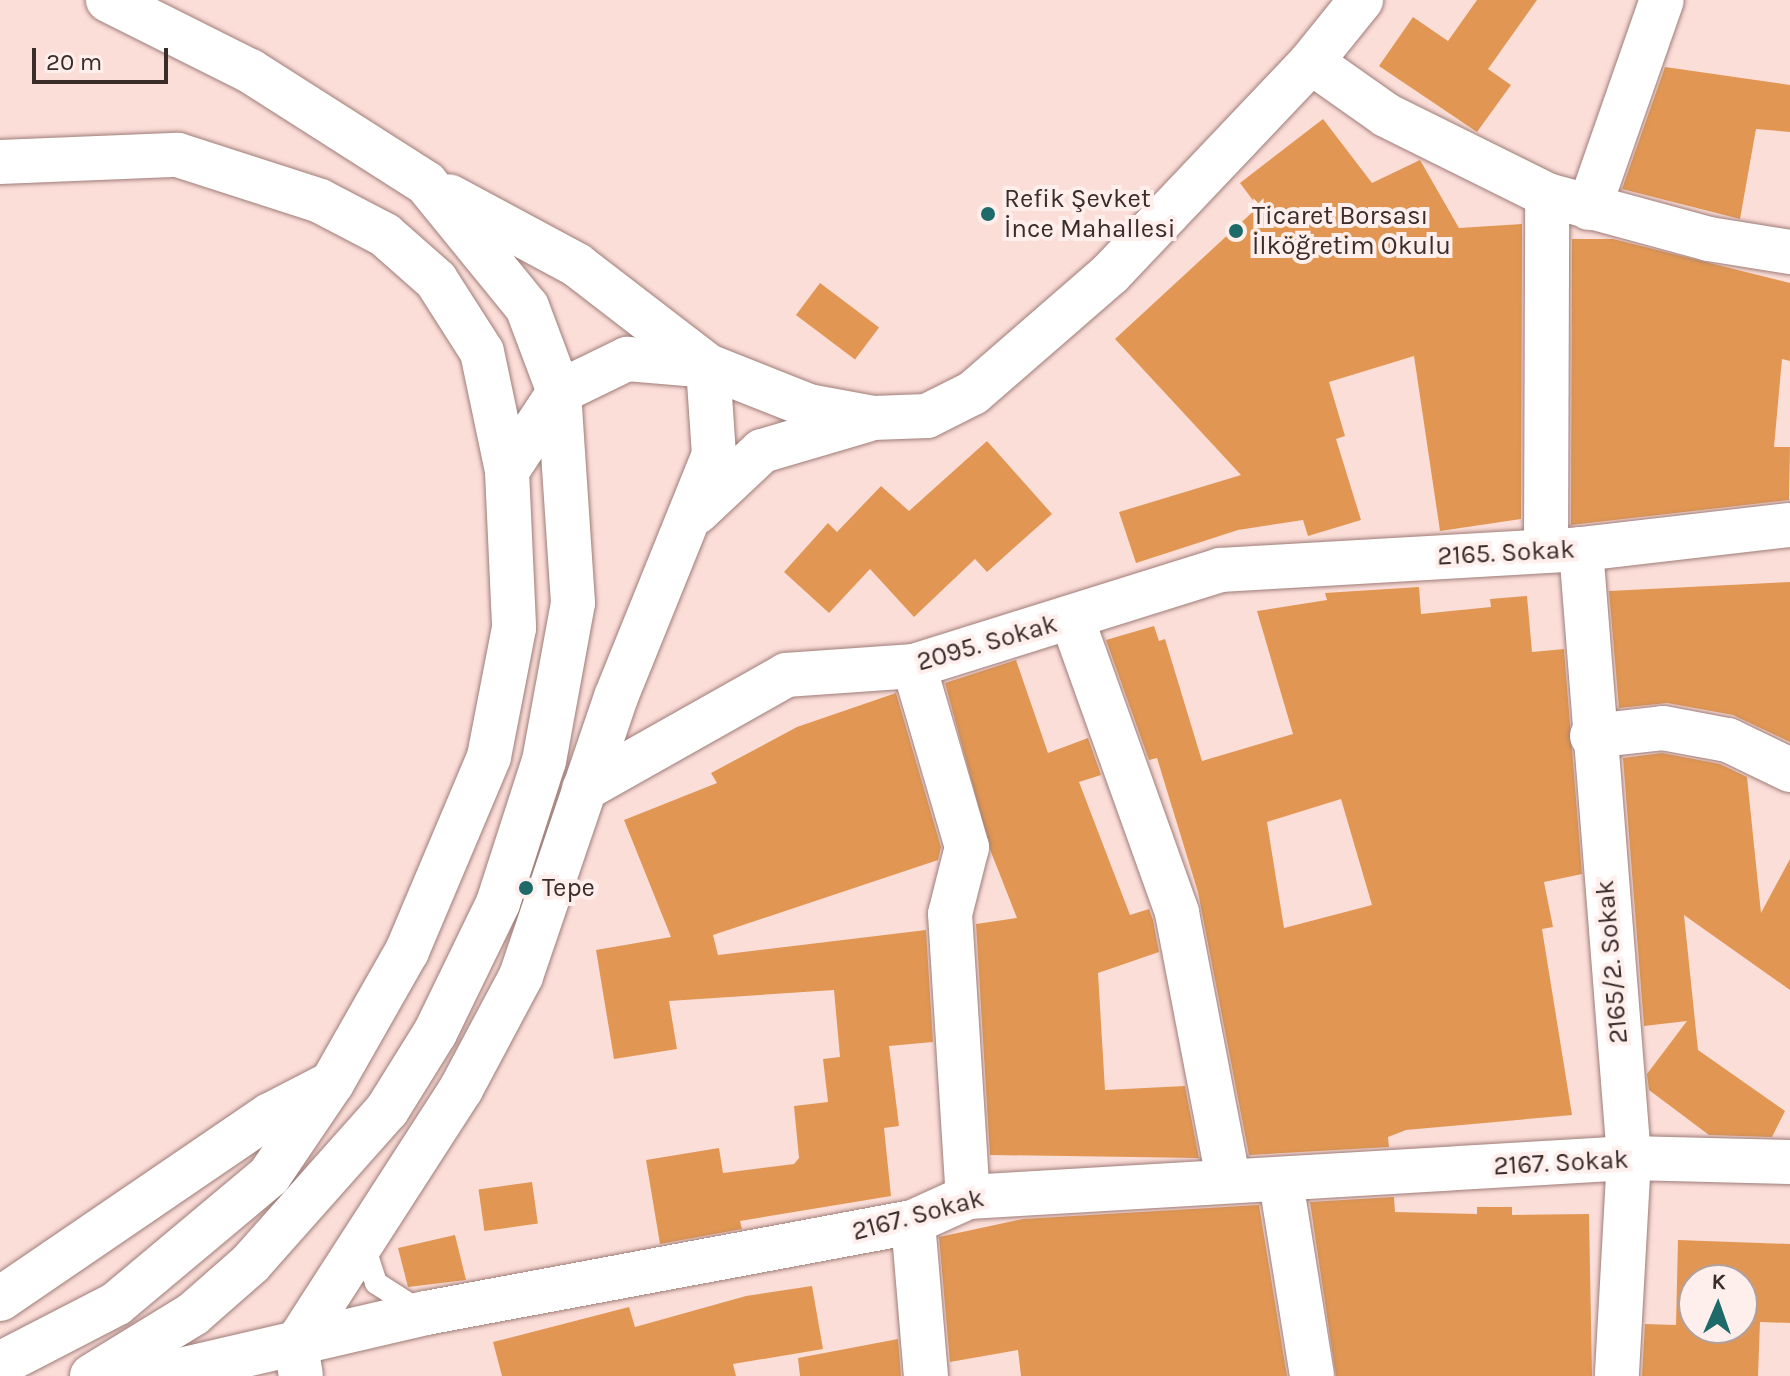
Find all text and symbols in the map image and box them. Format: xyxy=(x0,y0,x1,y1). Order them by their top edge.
scale bar xyxy=(36,32,172,82)
text: 20 m xyxy=(46,48,102,76)
place label: Refik Şevket İnce Mahallesi xyxy=(1004,183,1176,244)
place label: Ticaret Borsası İlköğretim Okulu xyxy=(1252,200,1451,262)
marker: Refik Şevket İnce Mahallesi xyxy=(979,205,997,223)
marker: Ticaret Borsası İlköğretim Okulu xyxy=(1227,222,1245,240)
street label: 2165. Sokak xyxy=(1436,534,1576,572)
street label: 2095. Sokak xyxy=(913,608,1061,678)
place label: Tepe xyxy=(542,872,595,904)
marker: Tepe xyxy=(517,879,535,897)
street label: 2165/2. Sokak xyxy=(1589,879,1635,1045)
street label: 2167. Sokak xyxy=(1493,1144,1629,1182)
street label: 2167. Sokak xyxy=(849,1182,987,1248)
north arrow xyxy=(1678,1264,1758,1344)
text: K xyxy=(1711,1269,1726,1295)

